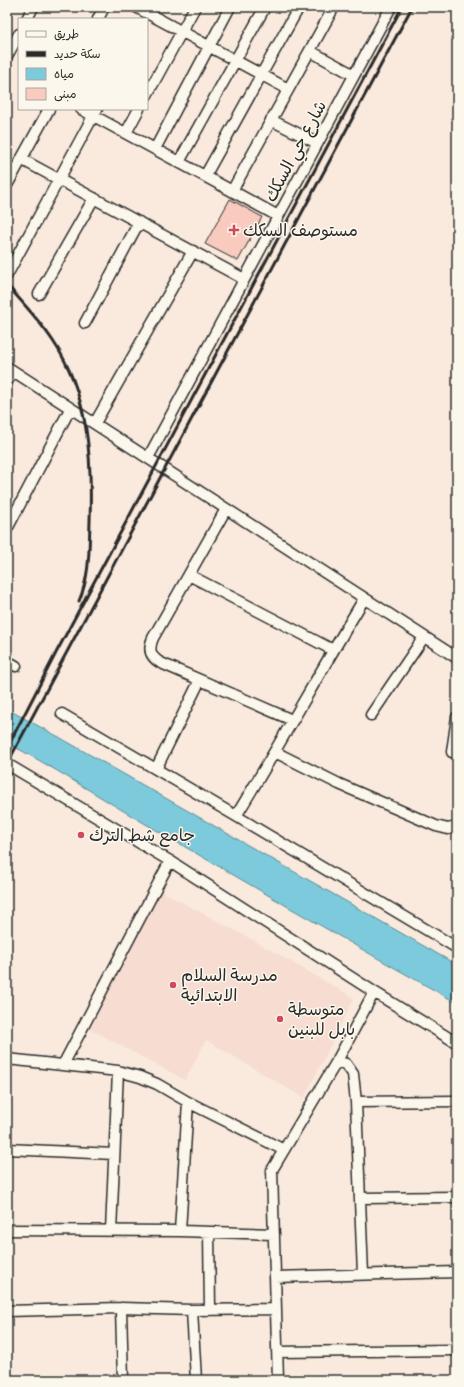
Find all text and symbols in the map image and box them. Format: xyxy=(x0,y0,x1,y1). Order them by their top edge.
legend xyxy=(18,18,148,110)
text: طريق xyxy=(54,27,79,41)
text: سكة حديد xyxy=(54,47,101,61)
text: مياه xyxy=(54,67,74,81)
text: مبنى xyxy=(54,87,77,102)
street label: شارع حي السكك xyxy=(260,97,335,208)
place label: مستوصف السكك xyxy=(243,220,358,241)
marker: مستوصف السكك xyxy=(228,224,240,236)
place label: جامع شط الترك xyxy=(89,825,195,847)
marker: جامع شط الترك xyxy=(76,830,86,840)
place label: مدرسة السلام الابتدائية xyxy=(181,965,278,1005)
marker: مدرسة السلام الابتدائية xyxy=(168,980,178,990)
place label: متوسطة بابل للبنين xyxy=(288,999,355,1039)
marker: متوسطة بابل للبنين xyxy=(275,1014,285,1024)

